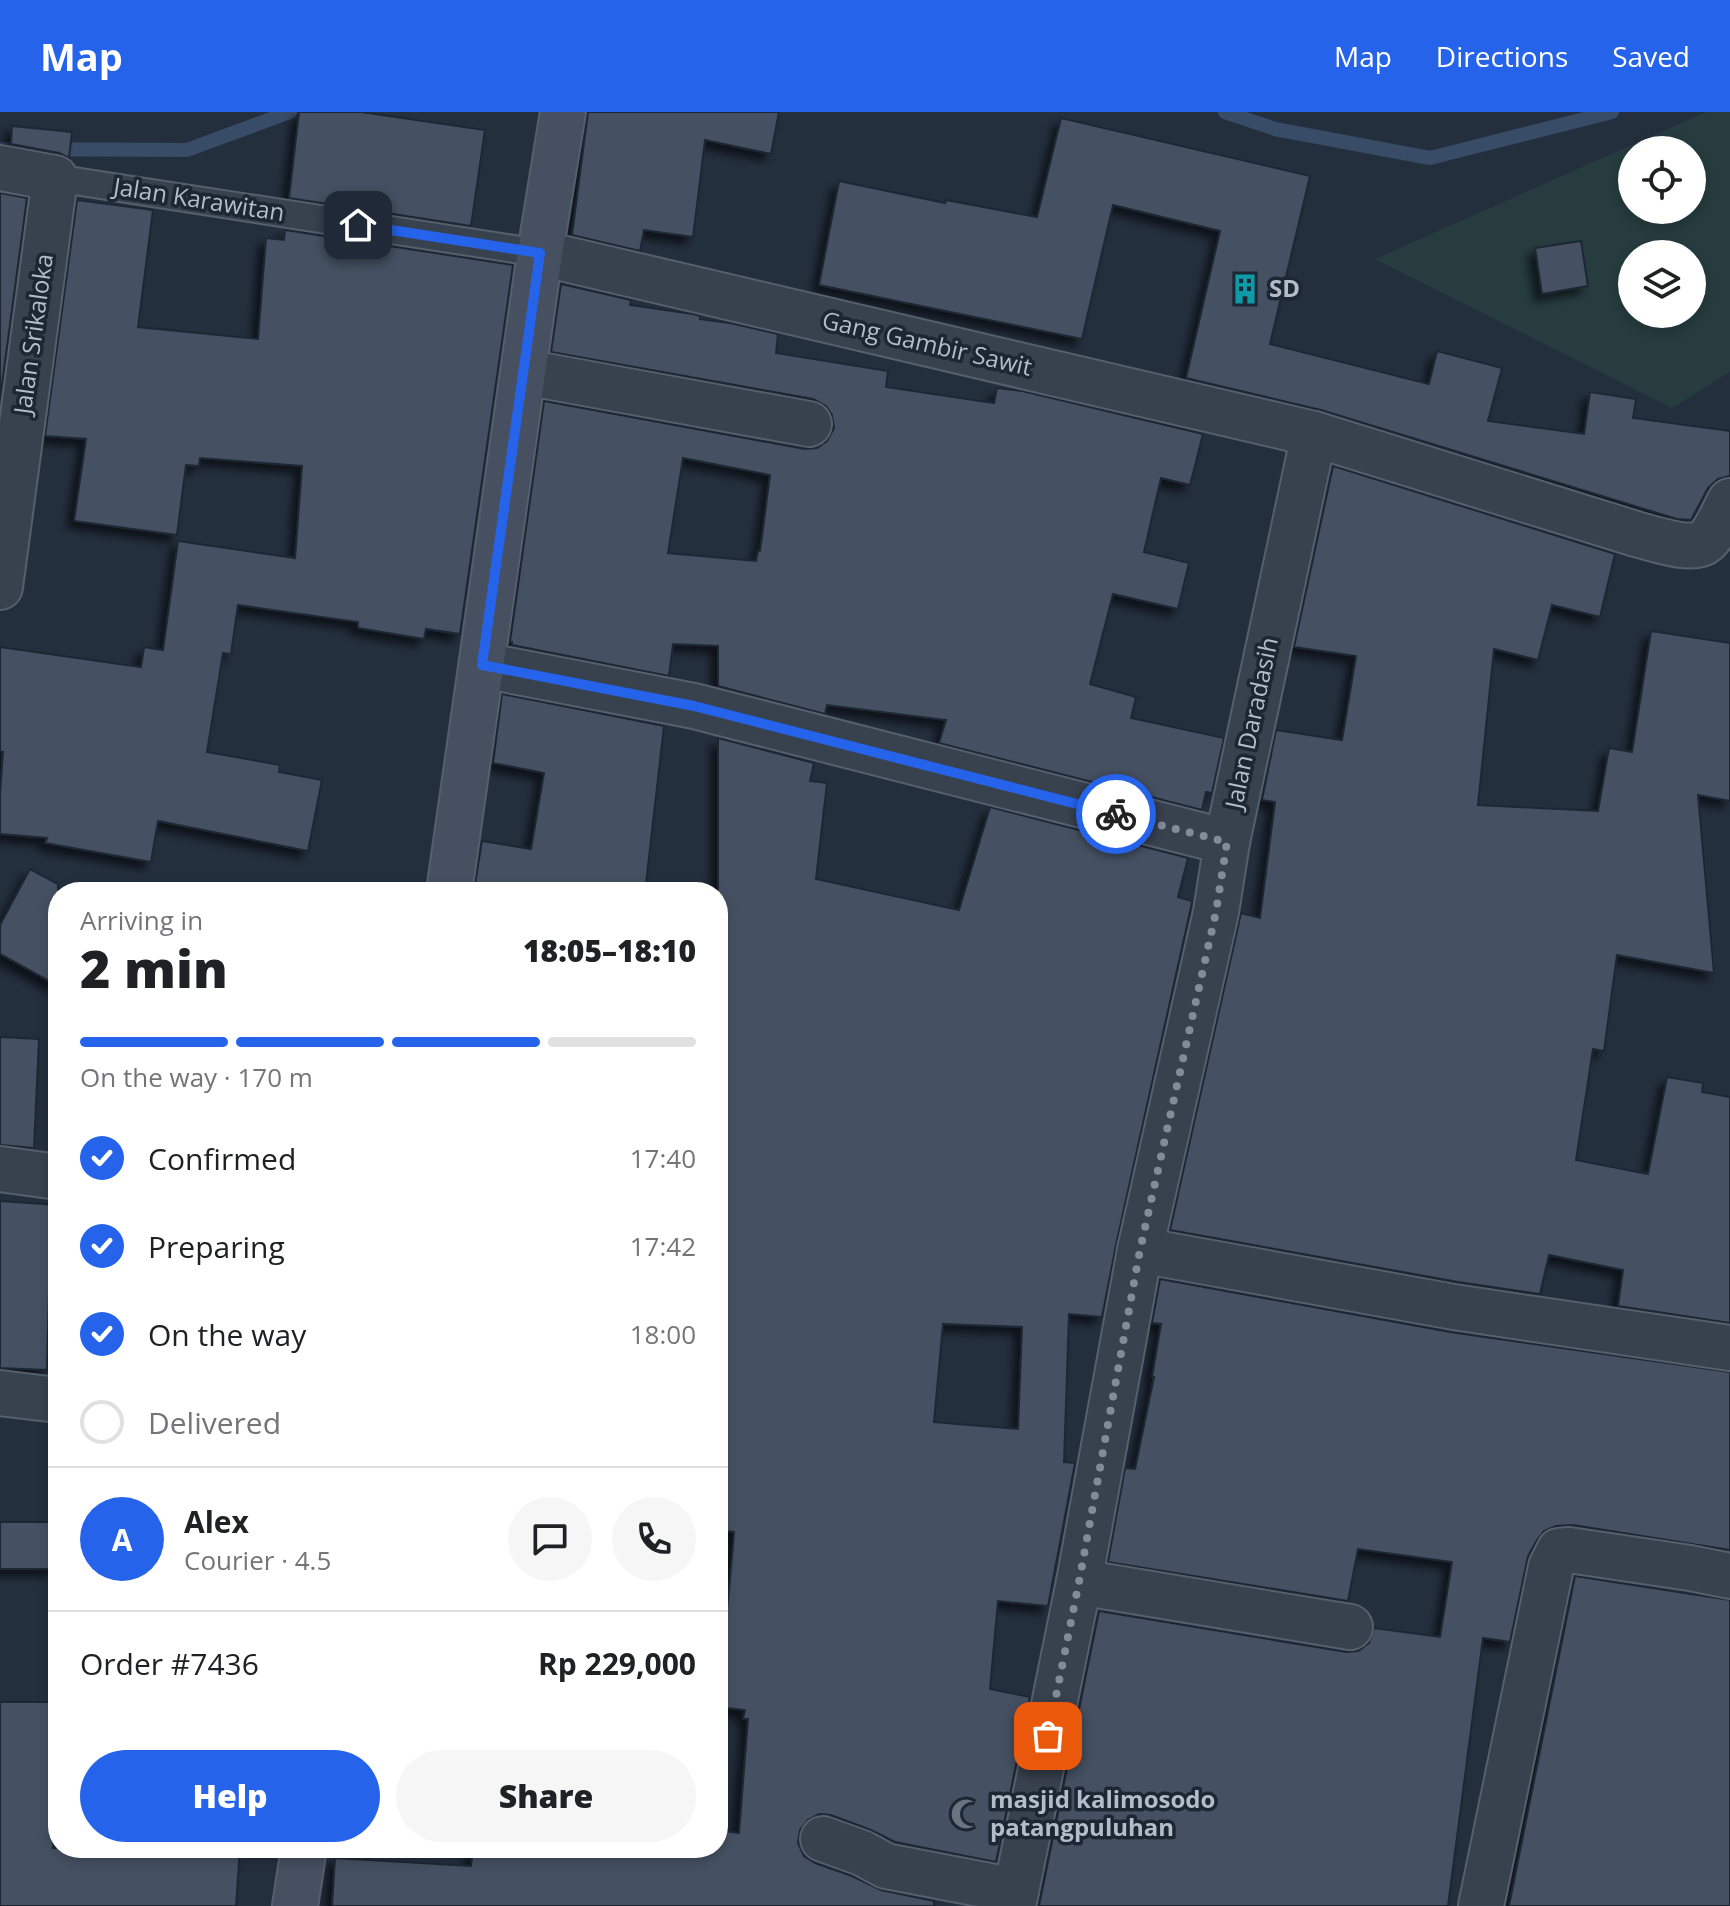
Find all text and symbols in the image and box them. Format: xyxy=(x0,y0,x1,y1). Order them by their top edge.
text: Map xyxy=(40,30,123,82)
text: Map xyxy=(1334,37,1392,75)
text: Directions xyxy=(1436,37,1568,75)
text: Saved xyxy=(1612,37,1690,75)
map controls xyxy=(1618,136,1706,328)
button: locate xyxy=(1618,136,1706,224)
street label: Jalan Karawitan xyxy=(109,168,287,228)
pin xyxy=(324,191,392,259)
icon: home xyxy=(336,203,380,247)
button: layers xyxy=(1618,240,1706,328)
street label: Jalan Srikaloka xyxy=(5,252,60,418)
place label: SD xyxy=(1269,271,1300,304)
building icon: SD xyxy=(1228,272,1262,306)
street label: Gang Gambir Sawit xyxy=(819,302,1035,383)
street label: Jalan Daradasih xyxy=(1216,634,1285,813)
courier xyxy=(1076,774,1156,854)
icon: bike xyxy=(1094,792,1138,836)
text: Arriving in xyxy=(80,902,203,938)
text: 18:05–18:10 xyxy=(523,930,696,971)
text: 2 min xyxy=(80,932,228,1003)
text: On the way · 170 m xyxy=(80,1059,313,1095)
icon: check xyxy=(80,1136,124,1180)
text: Confirmed xyxy=(148,1138,296,1179)
text: 17:40 xyxy=(630,1140,696,1176)
icon: check xyxy=(80,1224,124,1268)
text: Preparing xyxy=(148,1226,285,1267)
text: 17:42 xyxy=(630,1228,696,1264)
icon: check xyxy=(80,1312,124,1356)
text: On the way xyxy=(148,1314,306,1355)
text: 18:00 xyxy=(630,1316,696,1352)
text: Delivered xyxy=(148,1402,281,1443)
button: chat xyxy=(508,1497,592,1581)
button: phone xyxy=(612,1497,696,1581)
text: Alex xyxy=(184,1501,249,1542)
text: A xyxy=(112,1519,132,1560)
text: Courier · 4.5 xyxy=(184,1542,331,1578)
text: Order #7436 xyxy=(80,1643,259,1684)
text: Rp 229,000 xyxy=(538,1643,696,1684)
pin xyxy=(1014,1702,1082,1770)
icon: bag xyxy=(1026,1714,1070,1758)
button: Help xyxy=(80,1750,380,1842)
button: Share xyxy=(396,1750,696,1842)
place label: masjid kalimosodo patangpuluhan xyxy=(990,1782,1215,1843)
mosque icon: masjid kalimosodo patangpuluhan xyxy=(949,1797,983,1831)

